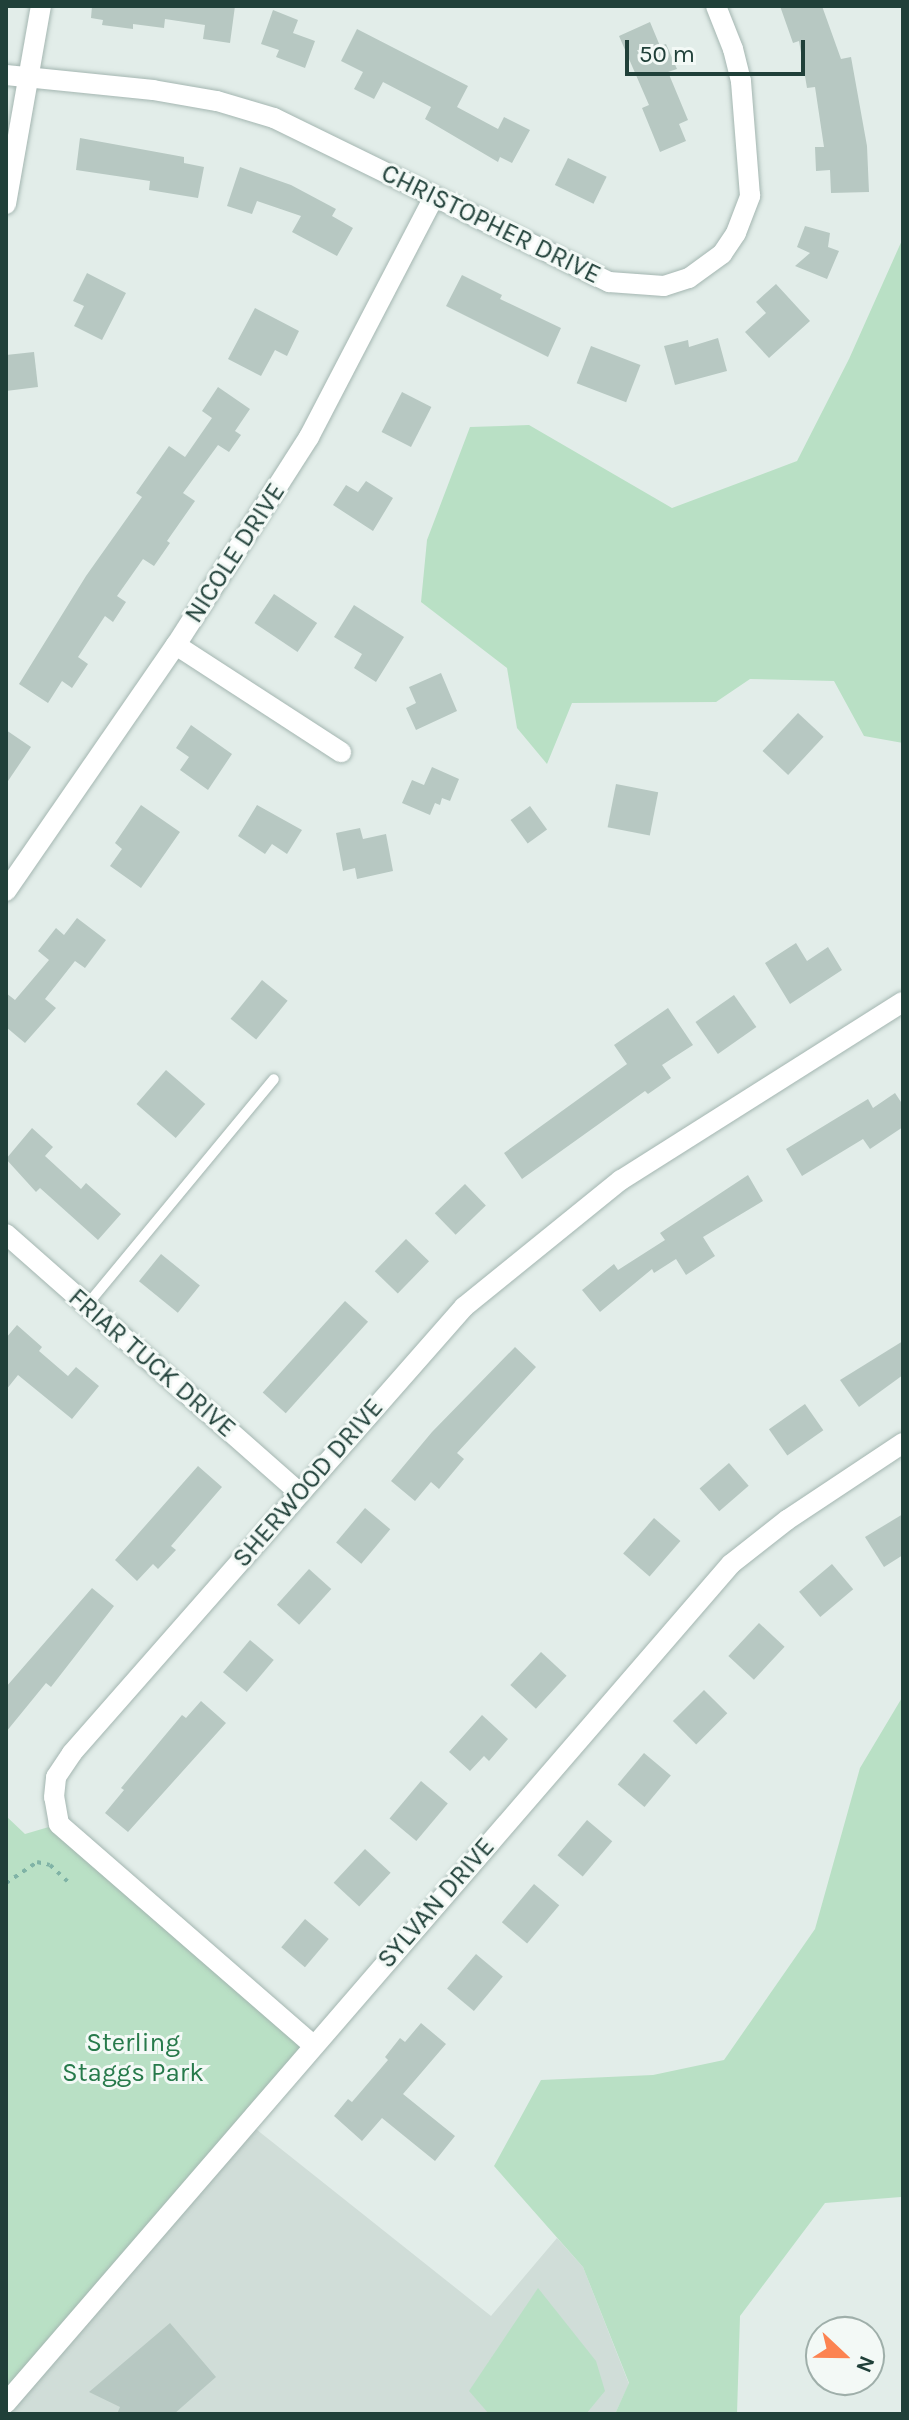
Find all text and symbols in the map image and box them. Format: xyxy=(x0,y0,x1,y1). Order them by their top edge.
scale bar xyxy=(629,24,809,74)
text: 50 m xyxy=(639,40,695,68)
street label: CHRISTOPHER DRIVE xyxy=(376,157,606,291)
street label: NICOLE DRIVE xyxy=(178,477,292,629)
street label: FRIAR TUCK DRIVE xyxy=(62,1282,242,1444)
street label: SHERWOOD DRIVE xyxy=(226,1392,390,1574)
street label: SYLVAN DRIVE xyxy=(371,1831,501,1975)
park label: Sterling Staggs Park xyxy=(62,2027,204,2088)
north arrow xyxy=(805,2316,885,2396)
text: N xyxy=(850,2352,880,2376)

